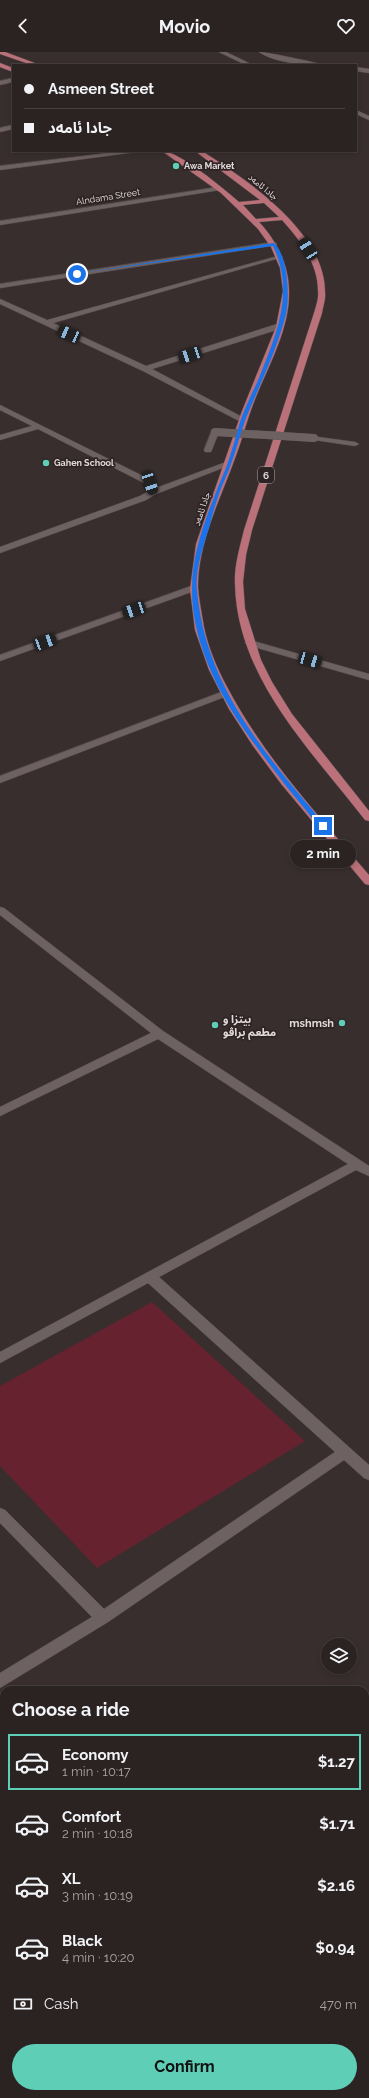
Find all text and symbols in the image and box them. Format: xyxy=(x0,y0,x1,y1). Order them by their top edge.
icon: back xyxy=(12,15,34,37)
icon: heart xyxy=(335,15,357,37)
text: Movio xyxy=(159,16,210,37)
text: Asmeen Street xyxy=(48,80,154,98)
text: جادا ئامەد xyxy=(48,119,112,137)
marker: Awa Market xyxy=(171,161,181,171)
place label: Awa Market xyxy=(184,161,235,171)
street label: جادا ئامەد xyxy=(246,172,280,202)
street label: Alndama Street xyxy=(75,187,141,207)
car xyxy=(296,236,320,262)
route start xyxy=(68,265,86,283)
car xyxy=(56,324,82,344)
car xyxy=(177,346,203,364)
marker: Gahen School xyxy=(41,458,51,468)
place label: Gahen School xyxy=(54,458,114,468)
road number: 6 xyxy=(258,467,274,483)
car xyxy=(140,470,160,496)
street label: جادا ئامەد xyxy=(192,491,212,527)
car xyxy=(121,600,147,620)
car xyxy=(32,632,58,652)
car xyxy=(297,651,323,669)
route end xyxy=(314,817,332,835)
callout: 2 min xyxy=(290,840,356,868)
text: 2 min xyxy=(306,846,340,861)
place label: بيتزا و مطعم براڤو xyxy=(223,1013,276,1041)
place label: mshmsh xyxy=(289,1017,334,1030)
marker: mshmsh xyxy=(337,1018,347,1028)
marker: بيتزا و مطعم براڤو xyxy=(210,1020,220,1030)
map controls xyxy=(321,1638,357,1674)
button: layers xyxy=(321,1638,357,1674)
text: Choose a ride xyxy=(12,1699,130,1720)
icon: car xyxy=(14,1744,50,1780)
text: Economy xyxy=(62,1746,129,1764)
text: $1.27 xyxy=(318,1753,355,1771)
text: 1 min · 10:17 xyxy=(62,1764,131,1779)
icon: car xyxy=(14,1806,50,1842)
text: Comfort xyxy=(62,1808,121,1826)
text: $1.71 xyxy=(319,1815,355,1833)
text: 2 min · 10:18 xyxy=(62,1826,133,1841)
icon: car xyxy=(14,1868,50,1904)
text: XL xyxy=(62,1870,80,1888)
text: $2.16 xyxy=(317,1877,355,1895)
text: 3 min · 10:19 xyxy=(62,1888,133,1903)
icon: car xyxy=(14,1930,50,1966)
text: Black xyxy=(62,1932,102,1950)
text: $0.94 xyxy=(316,1939,355,1957)
text: 4 min · 10:20 xyxy=(62,1950,135,1965)
icon: cash xyxy=(12,1993,34,2015)
text: Cash xyxy=(44,1995,78,2013)
text: 470 m xyxy=(320,1997,357,2012)
button: Confirm xyxy=(12,2044,357,2090)

